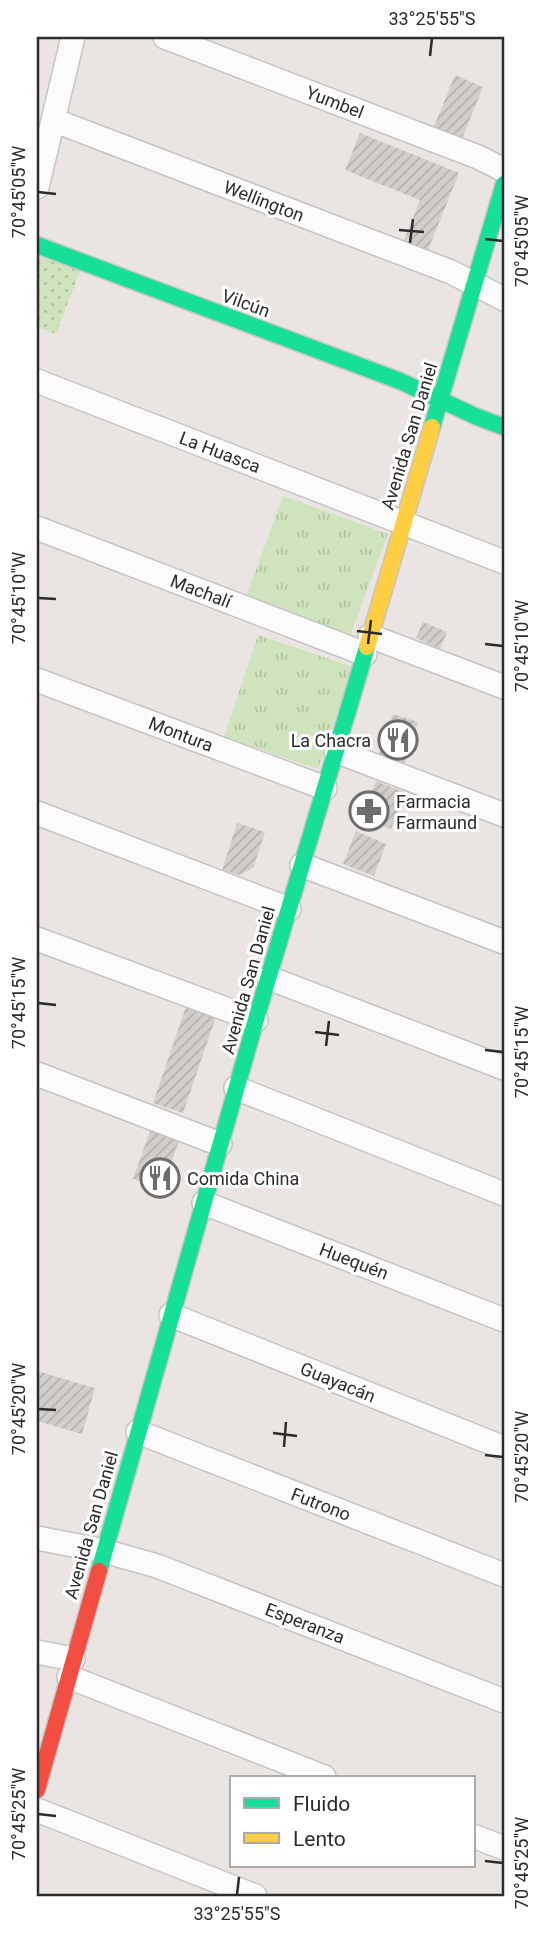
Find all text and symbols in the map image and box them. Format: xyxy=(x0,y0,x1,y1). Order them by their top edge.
text: 33°25'55"S xyxy=(388,8,476,29)
street label: Yumbel xyxy=(303,81,367,123)
text: 70°45'05"W xyxy=(8,146,29,238)
street label: Wellington xyxy=(221,176,307,226)
text: 70°45'05"W xyxy=(511,195,532,287)
street label: Vilcún xyxy=(219,285,273,321)
street label: Avenida San Daniel xyxy=(377,360,441,512)
street label: La Huasca xyxy=(177,427,263,477)
text: 70°45'10"W xyxy=(8,552,29,644)
street label: Machalí xyxy=(168,570,235,612)
text: 70°45'10"W xyxy=(511,600,532,692)
street label: Montura xyxy=(146,712,216,756)
restaurant icon: La Chacra xyxy=(377,719,419,761)
place label: La Chacra xyxy=(291,730,371,751)
pharmacy icon: Farmacia Farmaund xyxy=(348,790,390,832)
place label: Farmacia Farmaund xyxy=(396,791,477,833)
street label: Avenida San Daniel xyxy=(217,904,279,1056)
text: 70°45'15"W xyxy=(8,957,29,1049)
text: 70°45'15"W xyxy=(511,1006,532,1098)
restaurant icon: Comida China xyxy=(139,1157,181,1199)
place label: Comida China xyxy=(187,1168,299,1189)
street label: Huequén xyxy=(317,1238,391,1284)
street label: Guayacán xyxy=(297,1357,379,1407)
text: 70°45'20"W xyxy=(8,1363,29,1455)
text: 70°45'20"W xyxy=(511,1411,532,1503)
street label: Avenida San Daniel xyxy=(60,1449,122,1601)
street label: Futrono xyxy=(288,1483,354,1525)
street label: Esperanza xyxy=(262,1598,348,1648)
text: 70°45'25"W xyxy=(8,1768,29,1860)
legend xyxy=(230,1776,475,1867)
text: Fluido xyxy=(293,1792,350,1816)
text: 70°45'25"W xyxy=(511,1817,532,1909)
text: Lento xyxy=(293,1827,346,1851)
text: 33°25'55"S xyxy=(193,1903,281,1924)

